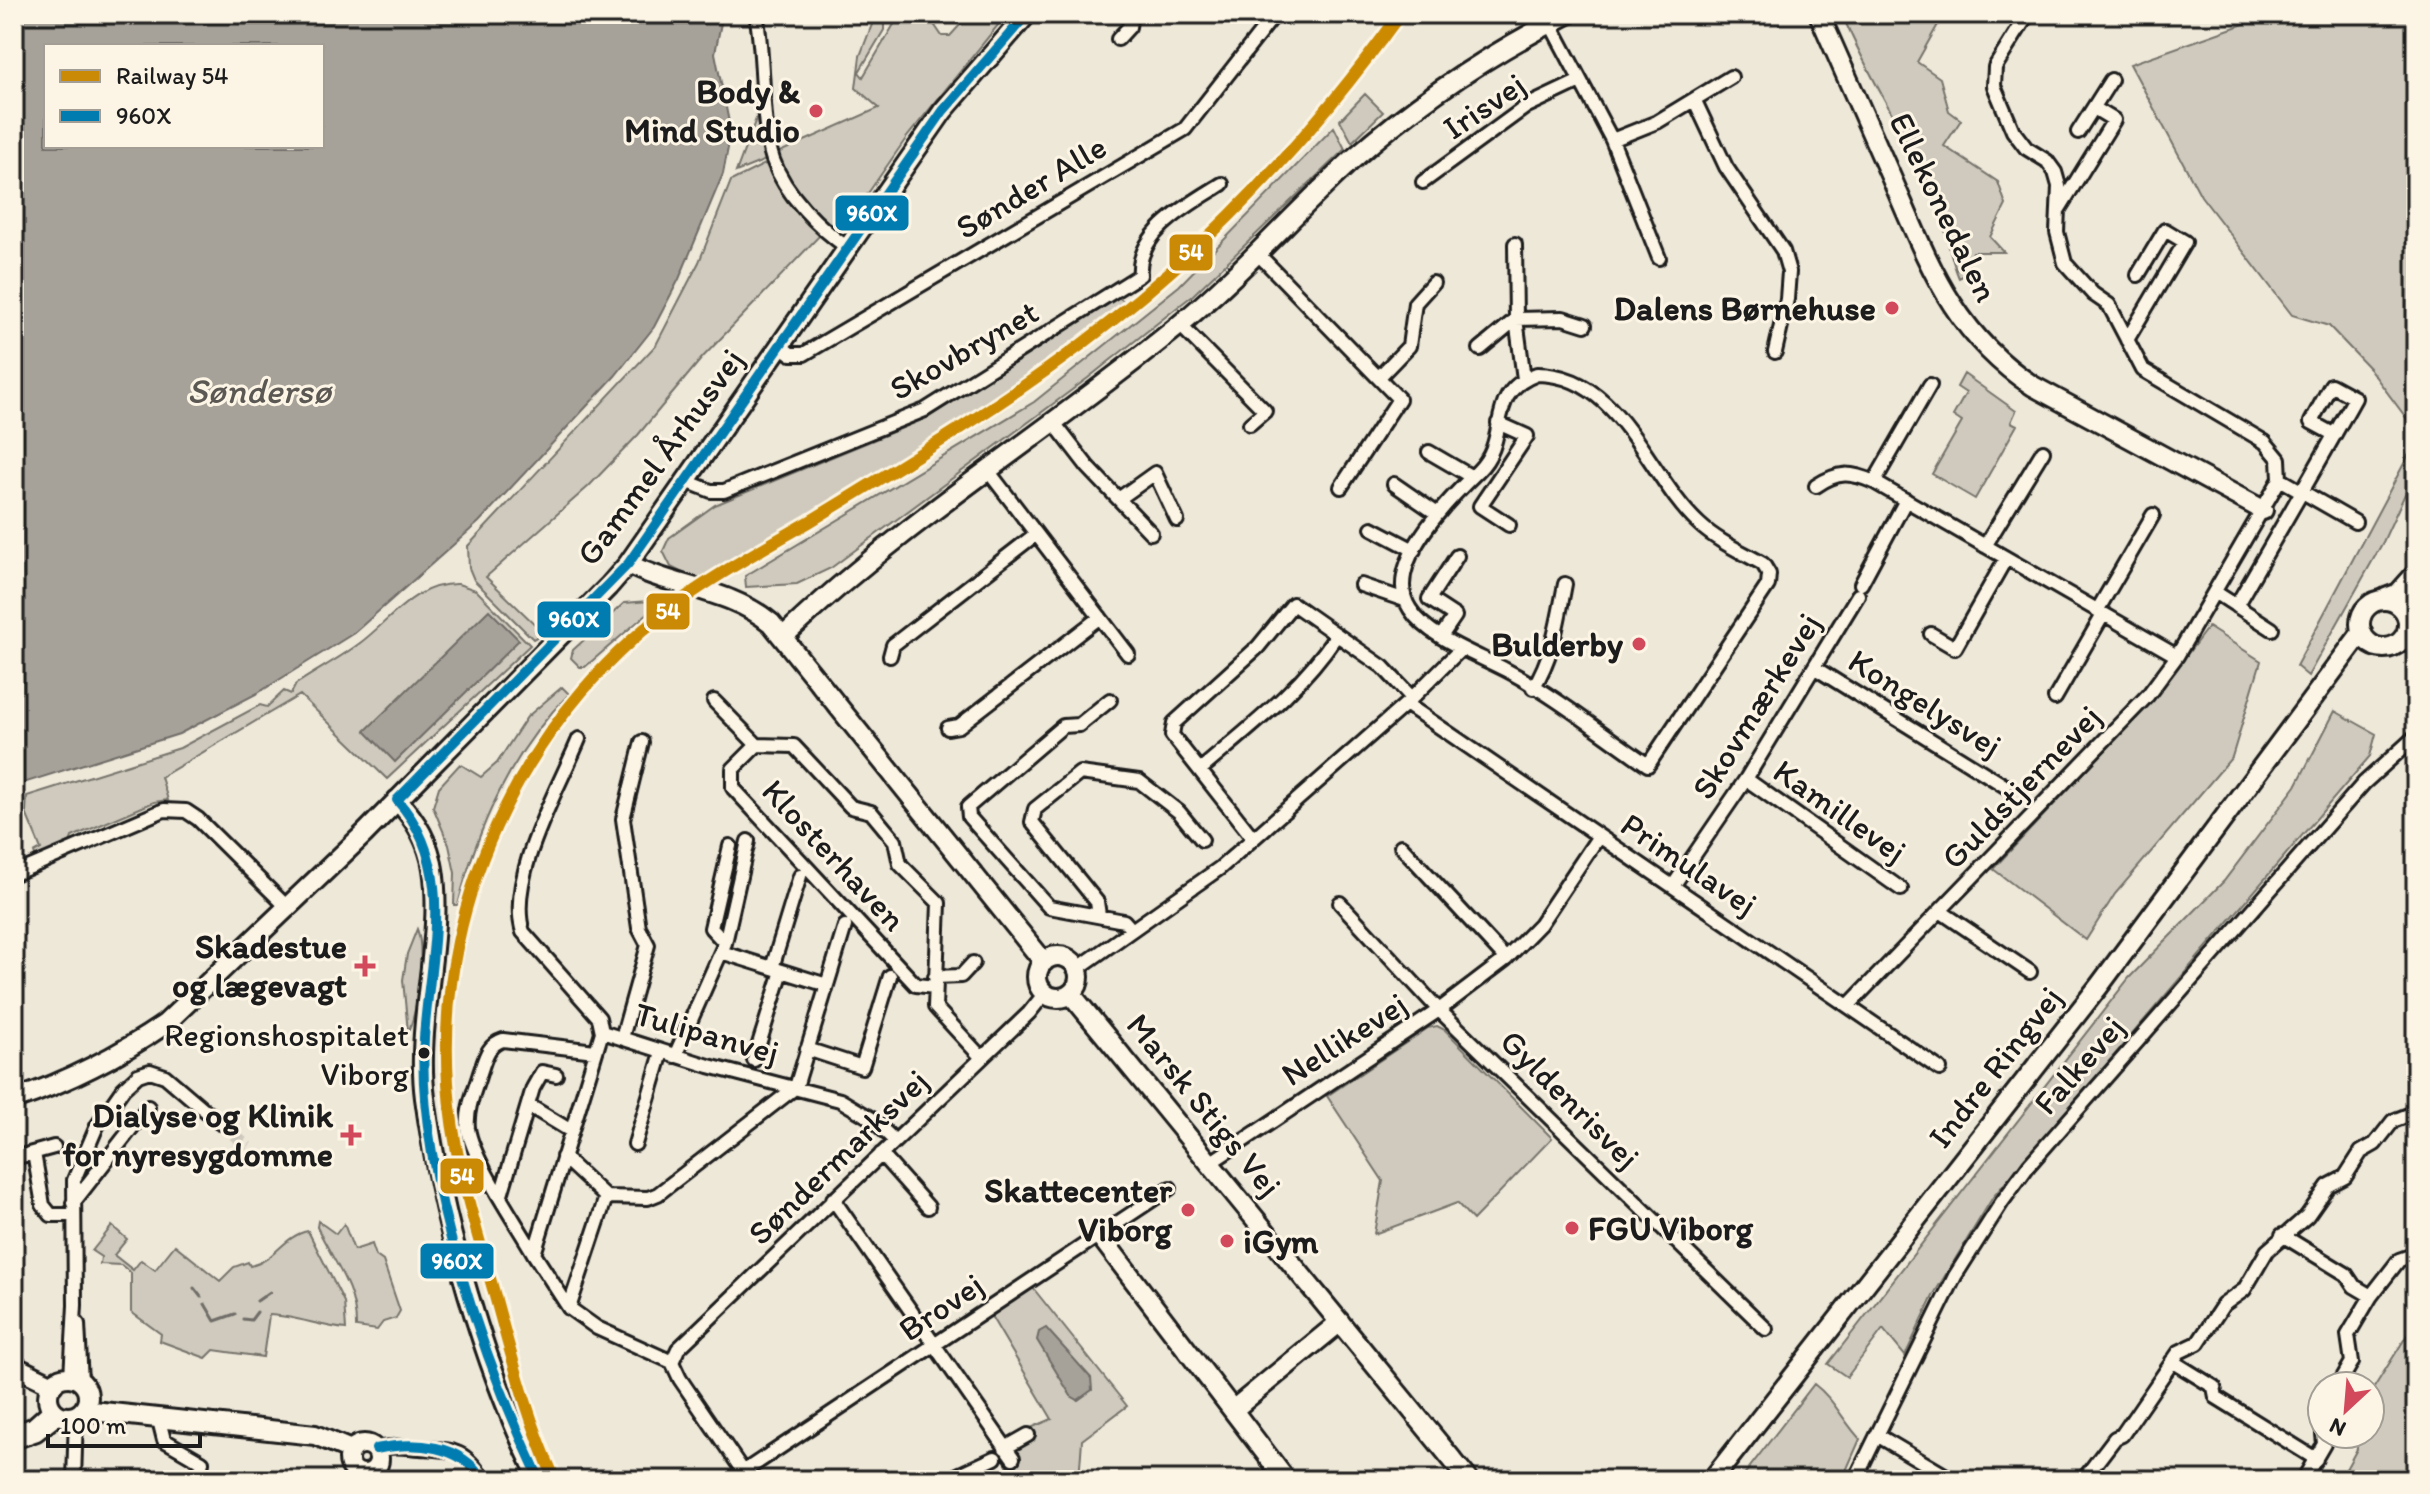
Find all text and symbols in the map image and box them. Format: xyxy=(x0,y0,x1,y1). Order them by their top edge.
legend xyxy=(44,44,324,148)
text: Railway 54 xyxy=(116,61,229,90)
street label: Irisvej xyxy=(1435,64,1533,148)
place label: Body & Mind Studio xyxy=(624,71,800,151)
text: 960X xyxy=(116,101,171,130)
marker: Body & Mind Studio xyxy=(807,102,825,120)
street label: Ellekonedalen xyxy=(1881,106,2007,308)
street label: Sønder Alle xyxy=(948,126,1114,248)
line badge: 960X xyxy=(834,194,910,232)
text: 960X xyxy=(847,200,898,227)
line badge: 54 xyxy=(1168,233,1214,272)
text: 54 xyxy=(1179,239,1204,266)
place label: Dalens Børnehuse xyxy=(1614,288,1876,329)
street label: Skovbrynet xyxy=(882,291,1046,409)
marker: Dalens Børnehuse xyxy=(1883,299,1901,317)
street label: Gammel Århusvej xyxy=(568,341,752,573)
water label: Søndersø xyxy=(187,369,334,412)
line badge: 54 xyxy=(645,592,691,631)
text: 54 xyxy=(656,598,681,625)
line badge: 960X xyxy=(536,600,612,639)
street label: Skovmærkevej xyxy=(1683,605,1829,807)
text: 960X xyxy=(549,606,600,633)
place label: Bulderby xyxy=(1491,624,1624,665)
marker: Bulderby xyxy=(1630,635,1648,653)
street label: Kongelysvej xyxy=(1841,640,2009,766)
street label: Guldstjernevej xyxy=(1933,696,2109,878)
street label: Kamillevej xyxy=(1766,750,1914,872)
street label: Klosterhaven xyxy=(753,771,915,939)
street label: Primulavej xyxy=(1613,804,1765,924)
place label: Skadestue og lægevagt xyxy=(172,926,347,1006)
marker: Skadestue og lægevagt xyxy=(354,955,376,977)
street label: Indre Ringvej xyxy=(1919,978,2071,1156)
street label: Nellikevej xyxy=(1274,983,1414,1095)
street label: Tulipanvej xyxy=(630,993,784,1073)
street label: Marsk Stigs Vej xyxy=(1118,1005,1290,1205)
street label: Falkevej xyxy=(2025,1007,2133,1123)
place label: Regionshospitalet Viborg xyxy=(164,1016,410,1093)
street label: Gyldenrisvej xyxy=(1492,1021,1648,1177)
marker: Regionshospitalet Viborg xyxy=(416,1045,432,1061)
street label: Søndermarksvej xyxy=(739,1061,937,1253)
place label: Dialyse og Klinik for nyresygdomme xyxy=(62,1095,333,1175)
marker: Dialyse og Klinik for nyresygdomme xyxy=(340,1124,362,1146)
line badge: 54 xyxy=(439,1157,485,1195)
text: 54 xyxy=(450,1163,475,1190)
place label: Skattecenter Viborg xyxy=(984,1170,1173,1250)
marker: Skattecenter Viborg xyxy=(1179,1201,1197,1219)
place label: FGU Viborg xyxy=(1588,1208,1754,1249)
marker: FGU Viborg xyxy=(1563,1219,1581,1237)
place label: iGym xyxy=(1243,1221,1319,1262)
marker: iGym xyxy=(1218,1232,1236,1250)
line badge: 960X xyxy=(419,1242,495,1280)
text: 960X xyxy=(432,1248,483,1275)
street label: Brovej xyxy=(891,1264,991,1350)
north arrow xyxy=(2306,1370,2386,1450)
scale bar xyxy=(48,1398,200,1448)
text: 100 m xyxy=(60,1411,126,1440)
text: N xyxy=(2325,1412,2350,1443)

